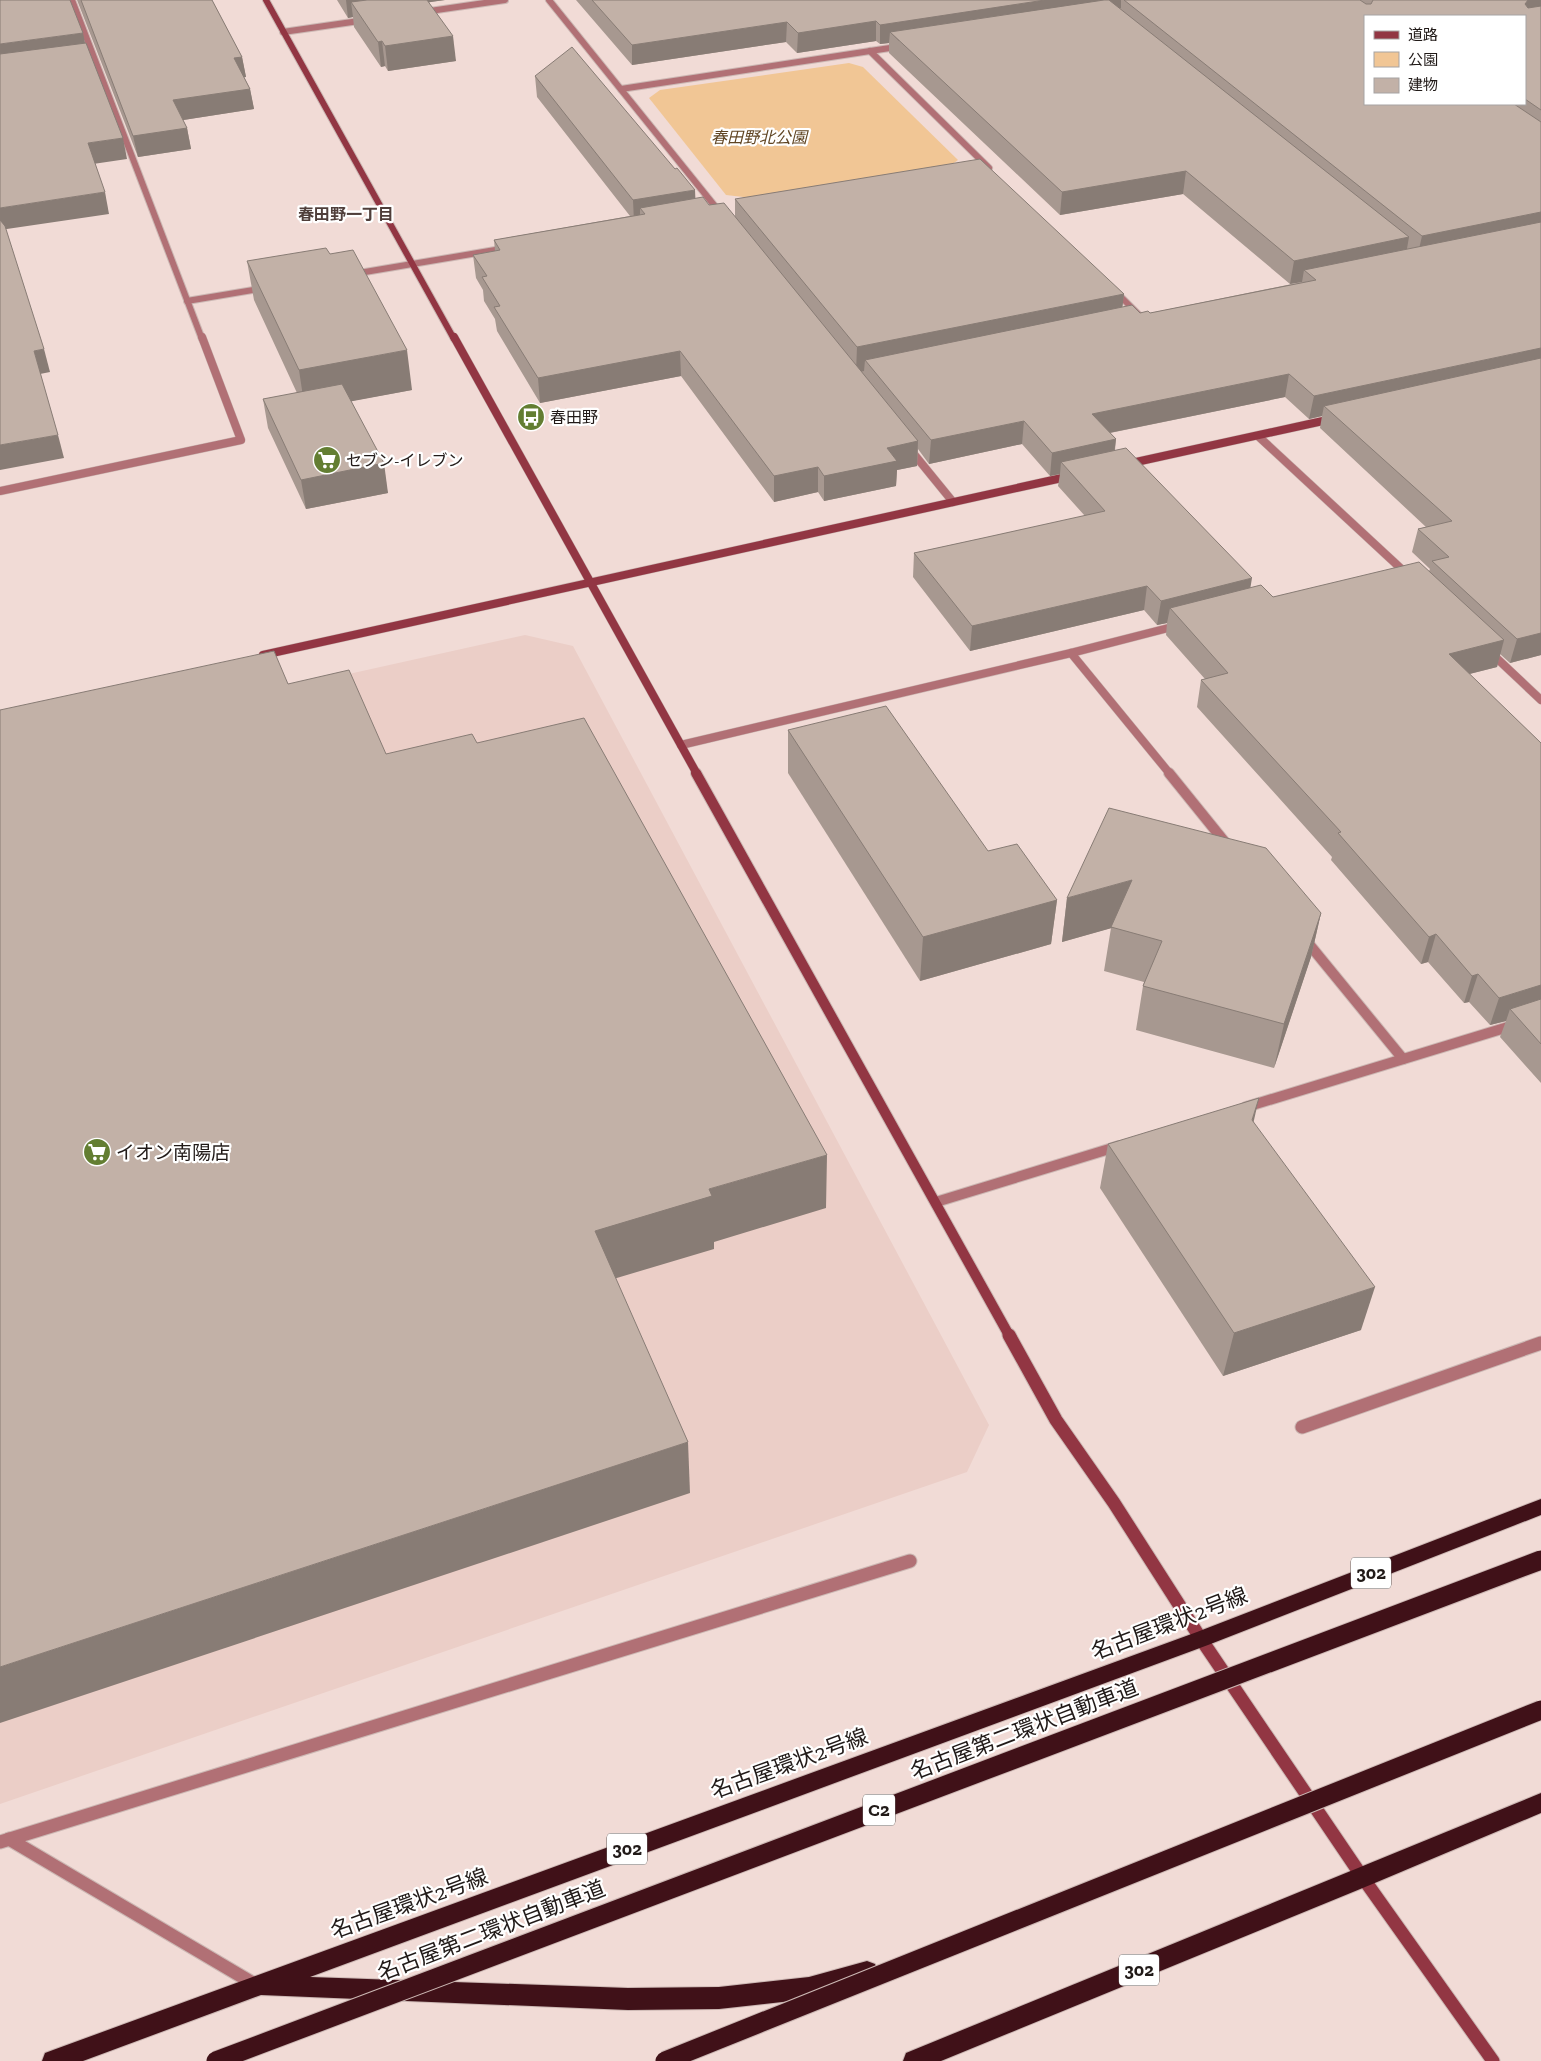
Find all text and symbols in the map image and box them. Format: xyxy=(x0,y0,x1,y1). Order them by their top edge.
legend xyxy=(1364,15,1526,105)
text: 道路 xyxy=(1408,26,1438,44)
text: 公園 xyxy=(1408,51,1438,69)
text: 建物 xyxy=(1408,76,1438,94)
park label: 春田野北公園 xyxy=(711,128,809,147)
district label: 春田野一丁目 xyxy=(298,205,394,224)
bus stop icon: 春田野 xyxy=(516,402,546,432)
place label: 春田野 xyxy=(550,408,598,427)
supermarket icon: セブン-イレブン xyxy=(312,445,342,475)
place label: セブン-イレブン xyxy=(346,451,464,470)
supermarket icon: イオン南陽店 xyxy=(82,1137,112,1167)
place label: イオン南陽店 xyxy=(116,1141,230,1164)
road number: 302 xyxy=(1351,1558,1391,1589)
street label: 名古屋環状2号線 xyxy=(1087,1581,1251,1666)
street label: 名古屋第二環状自動車道 xyxy=(906,1673,1142,1785)
street label: 名古屋環状2号線 xyxy=(707,1723,871,1804)
road number: C2 xyxy=(863,1794,895,1826)
road number: 302 xyxy=(607,1834,647,1865)
street label: 名古屋環状2号線 xyxy=(327,1863,491,1944)
street label: 名古屋第二環状自動車道 xyxy=(373,1874,609,1986)
road number: 302 xyxy=(1119,1954,1159,1986)

